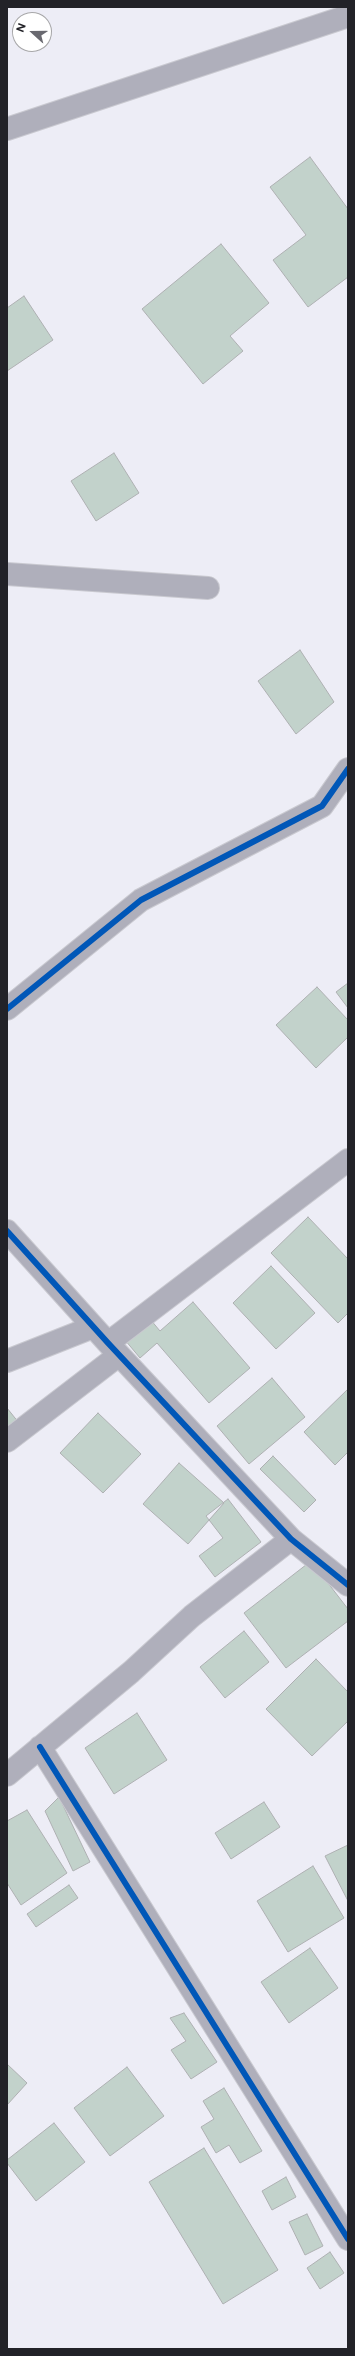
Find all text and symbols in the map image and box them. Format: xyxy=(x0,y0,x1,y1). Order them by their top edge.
north arrow xyxy=(12,12,52,52)
text: N xyxy=(14,22,29,34)

